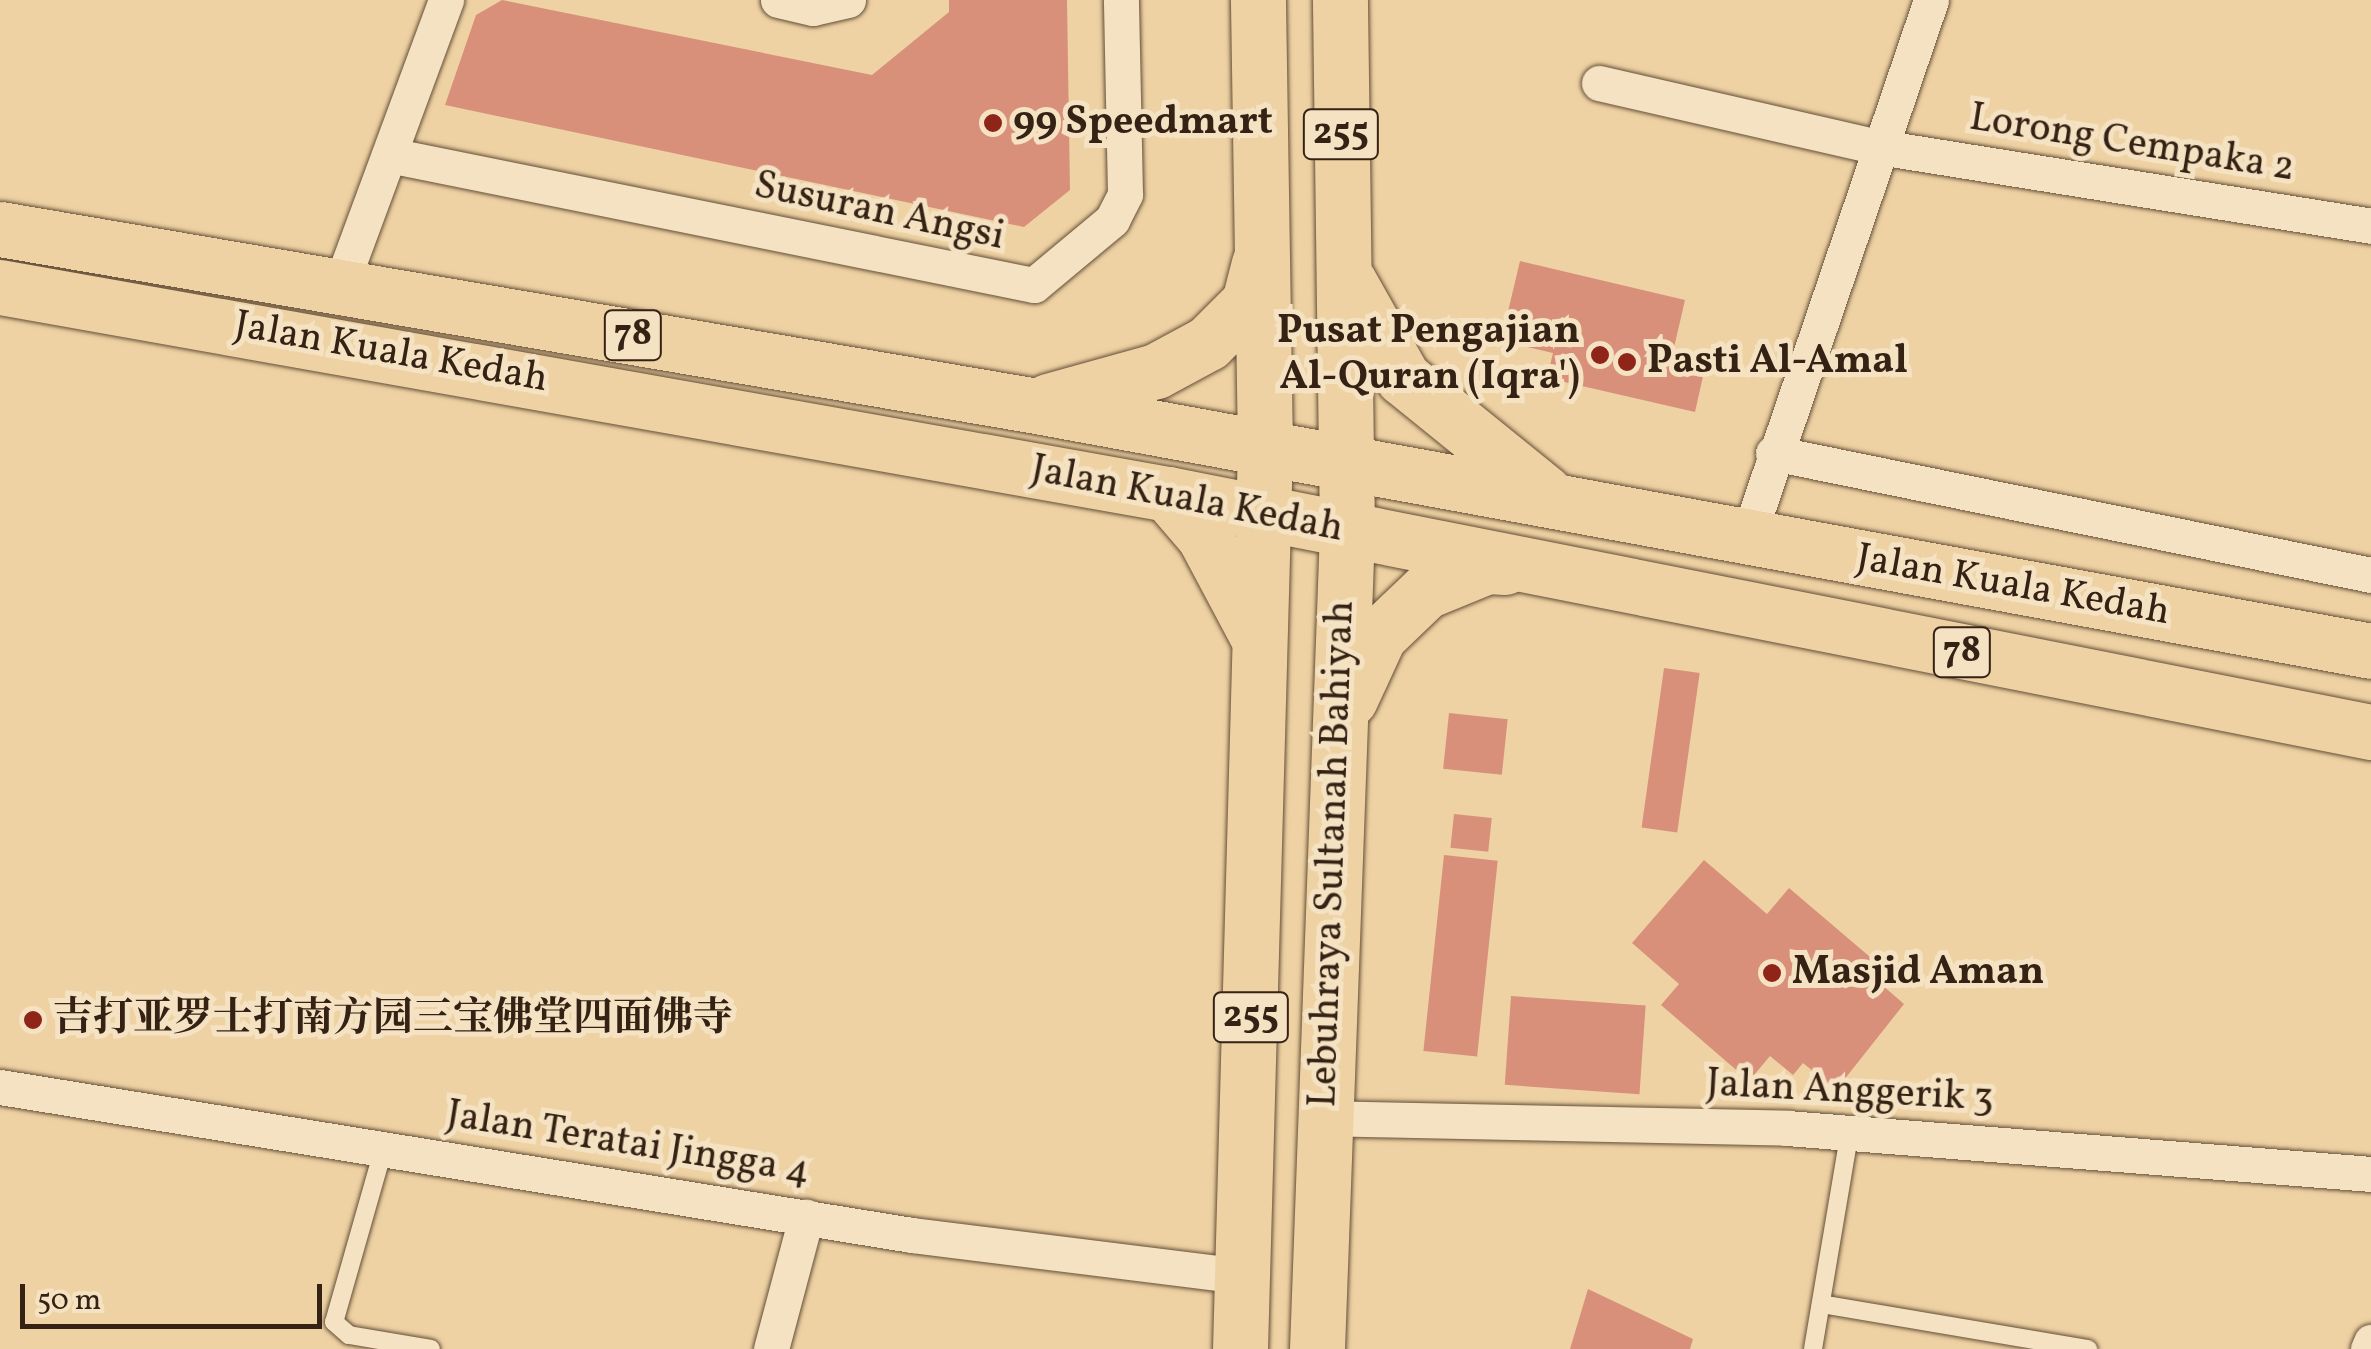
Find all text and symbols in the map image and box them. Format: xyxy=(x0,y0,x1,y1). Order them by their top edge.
street label: Lorong Cempaka 2 xyxy=(1966,95,2298,193)
place label: 99 Speedmart xyxy=(1013,99,1273,147)
road number: 255 xyxy=(1301,101,1381,167)
marker: 99 Speedmart xyxy=(982,112,1004,134)
street label: Susuran Angsi xyxy=(750,162,1008,262)
street label: Jalan Kuala Kedah xyxy=(231,302,551,404)
road number: 78 xyxy=(603,302,663,368)
place label: Pusat Pengajian Al-Quran (Iqra') xyxy=(1277,308,1580,402)
place label: Pasti Al-Amal xyxy=(1647,338,1908,386)
marker: Pusat Pengajian Al-Quran (Iqra') xyxy=(1589,344,1611,366)
marker: Pasti Al-Amal xyxy=(1616,351,1638,373)
street label: Jalan Kuala Kedah xyxy=(1027,446,1347,554)
street label: Jalan Kuala Kedah xyxy=(1853,535,2173,637)
street label: Lebuhraya Sultanah Bahiyah xyxy=(1300,600,1366,1108)
road number: 78 xyxy=(1932,619,1992,685)
place label: Masjid Aman xyxy=(1792,949,2044,997)
marker: Masjid Aman xyxy=(1761,962,1783,984)
road number: 255 xyxy=(1211,984,1291,1050)
place label: 吉打亚罗士打南方园三宝佛堂四面佛寺 xyxy=(53,996,733,1044)
marker: 吉打亚罗士打南方园三宝佛堂四面佛寺 xyxy=(22,1009,44,1031)
street label: Jalan Anggerik 3 xyxy=(1705,1061,1995,1123)
street label: Jalan Teratai Jingga 4 xyxy=(442,1091,814,1197)
scale bar xyxy=(25,1264,328,1326)
text: 50 m xyxy=(37,1280,101,1322)

